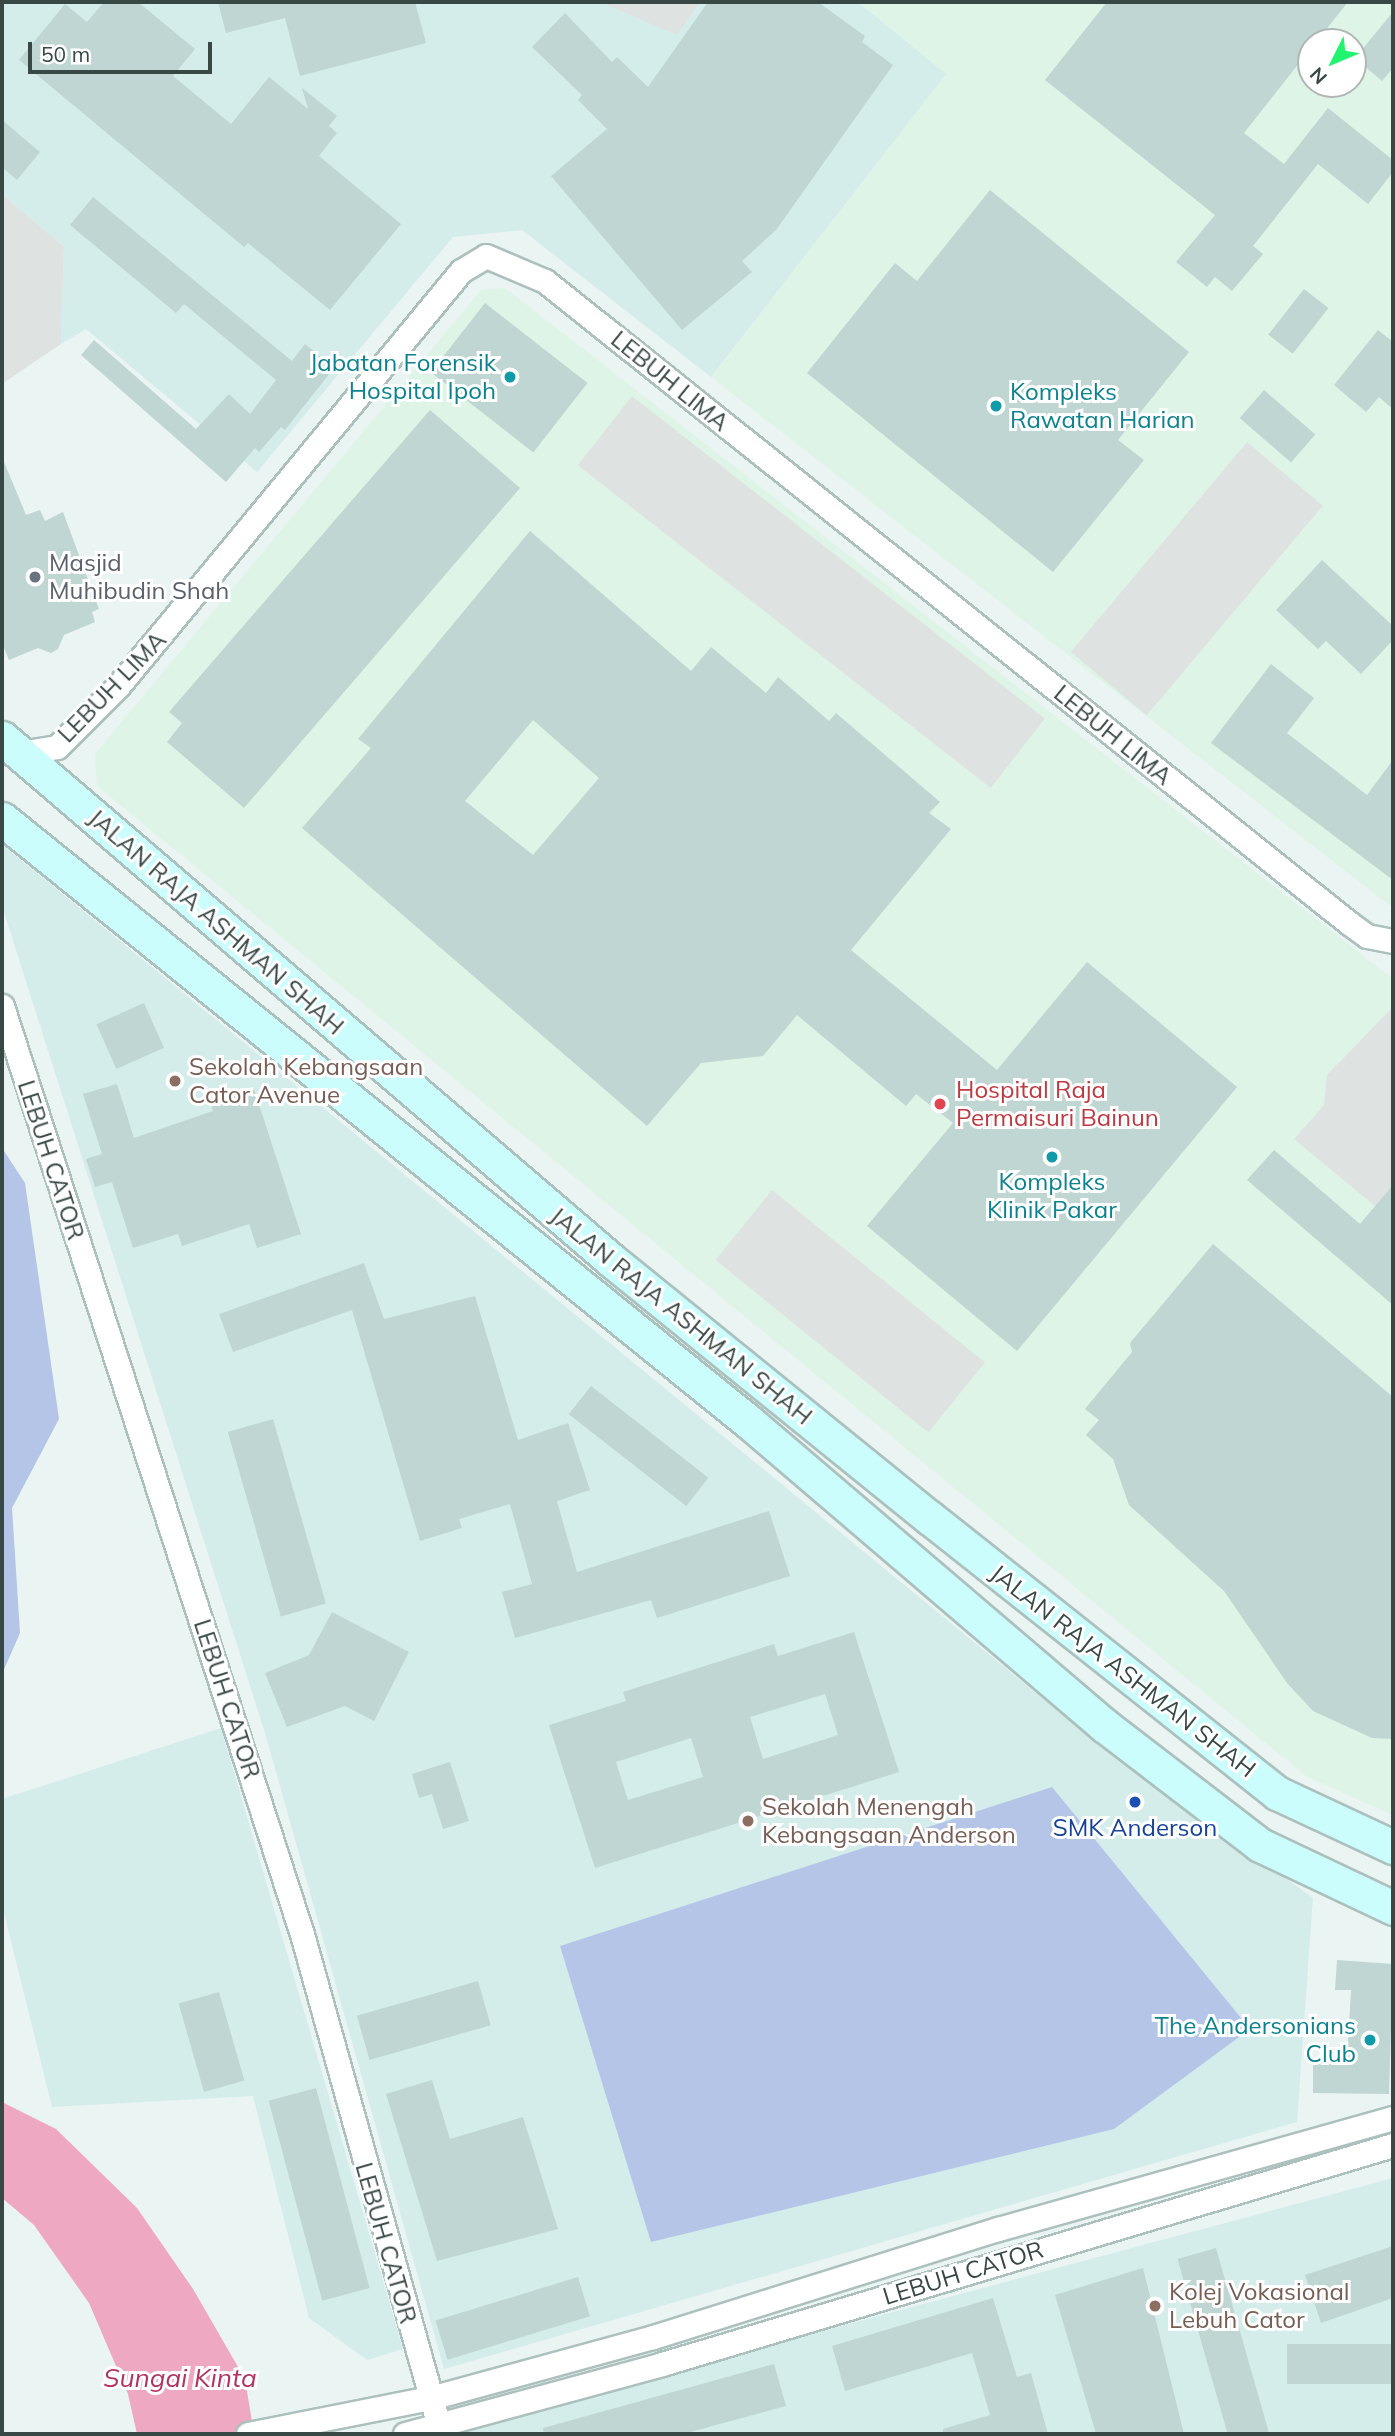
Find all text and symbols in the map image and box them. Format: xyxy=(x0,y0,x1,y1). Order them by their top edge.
scale bar xyxy=(32,28,215,72)
north arrow xyxy=(1297,28,1367,98)
text: 50 m xyxy=(41,41,90,67)
text: N xyxy=(1304,63,1332,89)
street label: LEBUH LIMA xyxy=(605,325,735,437)
place label: Jabatan Forensik Hospital Ipoh xyxy=(309,349,496,405)
marker: Jabatan Forensik Hospital Ipoh xyxy=(502,369,518,385)
place label: Kompleks Rawatan Harian xyxy=(1010,378,1195,434)
marker: Kompleks Rawatan Harian xyxy=(988,398,1004,414)
place label: Masjid Muhibudin Shah xyxy=(49,549,229,605)
marker: Masjid Muhibudin Shah xyxy=(27,569,43,585)
street label: LEBUH LIMA xyxy=(52,625,172,749)
street label: LEBUH LIMA xyxy=(1048,679,1178,791)
street label: JALAN RAJA ASHMAN SHAH xyxy=(82,803,350,1041)
place label: Sekolah Kebangsaan Cator Avenue xyxy=(189,1053,423,1109)
marker: Sekolah Kebangsaan Cator Avenue xyxy=(167,1073,183,1089)
place label: Hospital Raja Permaisuri Bainun xyxy=(956,1076,1159,1132)
street label: LEBUH CATOR xyxy=(12,1077,90,1243)
marker: Hospital Raja Permaisuri Bainun xyxy=(930,1094,950,1114)
marker: Kompleks Klinik Pakar xyxy=(1044,1149,1060,1165)
place label: Kompleks Klinik Pakar xyxy=(987,1168,1117,1224)
street label: JALAN RAJA ASHMAN SHAH xyxy=(544,1201,818,1431)
street label: JALAN RAJA ASHMAN SHAH xyxy=(985,1558,1261,1784)
street label: LEBUH CATOR xyxy=(188,1616,266,1782)
place label: Sekolah Menengah Kebangsaan Anderson xyxy=(762,1793,1016,1849)
marker: SMK Anderson xyxy=(1127,1794,1143,1810)
marker: Sekolah Menengah Kebangsaan Anderson xyxy=(740,1813,756,1829)
place label: SMK Anderson xyxy=(1053,1814,1217,1842)
place label: The Andersonians Club xyxy=(1155,2012,1356,2068)
marker: The Andersonians Club xyxy=(1362,2032,1378,2048)
street label: LEBUH CATOR xyxy=(349,2159,423,2327)
street label: LEBUH CATOR xyxy=(879,2235,1047,2311)
place label: Kolej Vokasional Lebuh Cator xyxy=(1169,2278,1350,2334)
marker: Kolej Vokasional Lebuh Cator xyxy=(1147,2298,1163,2314)
water label: Sungai Kinta xyxy=(103,2362,257,2394)

